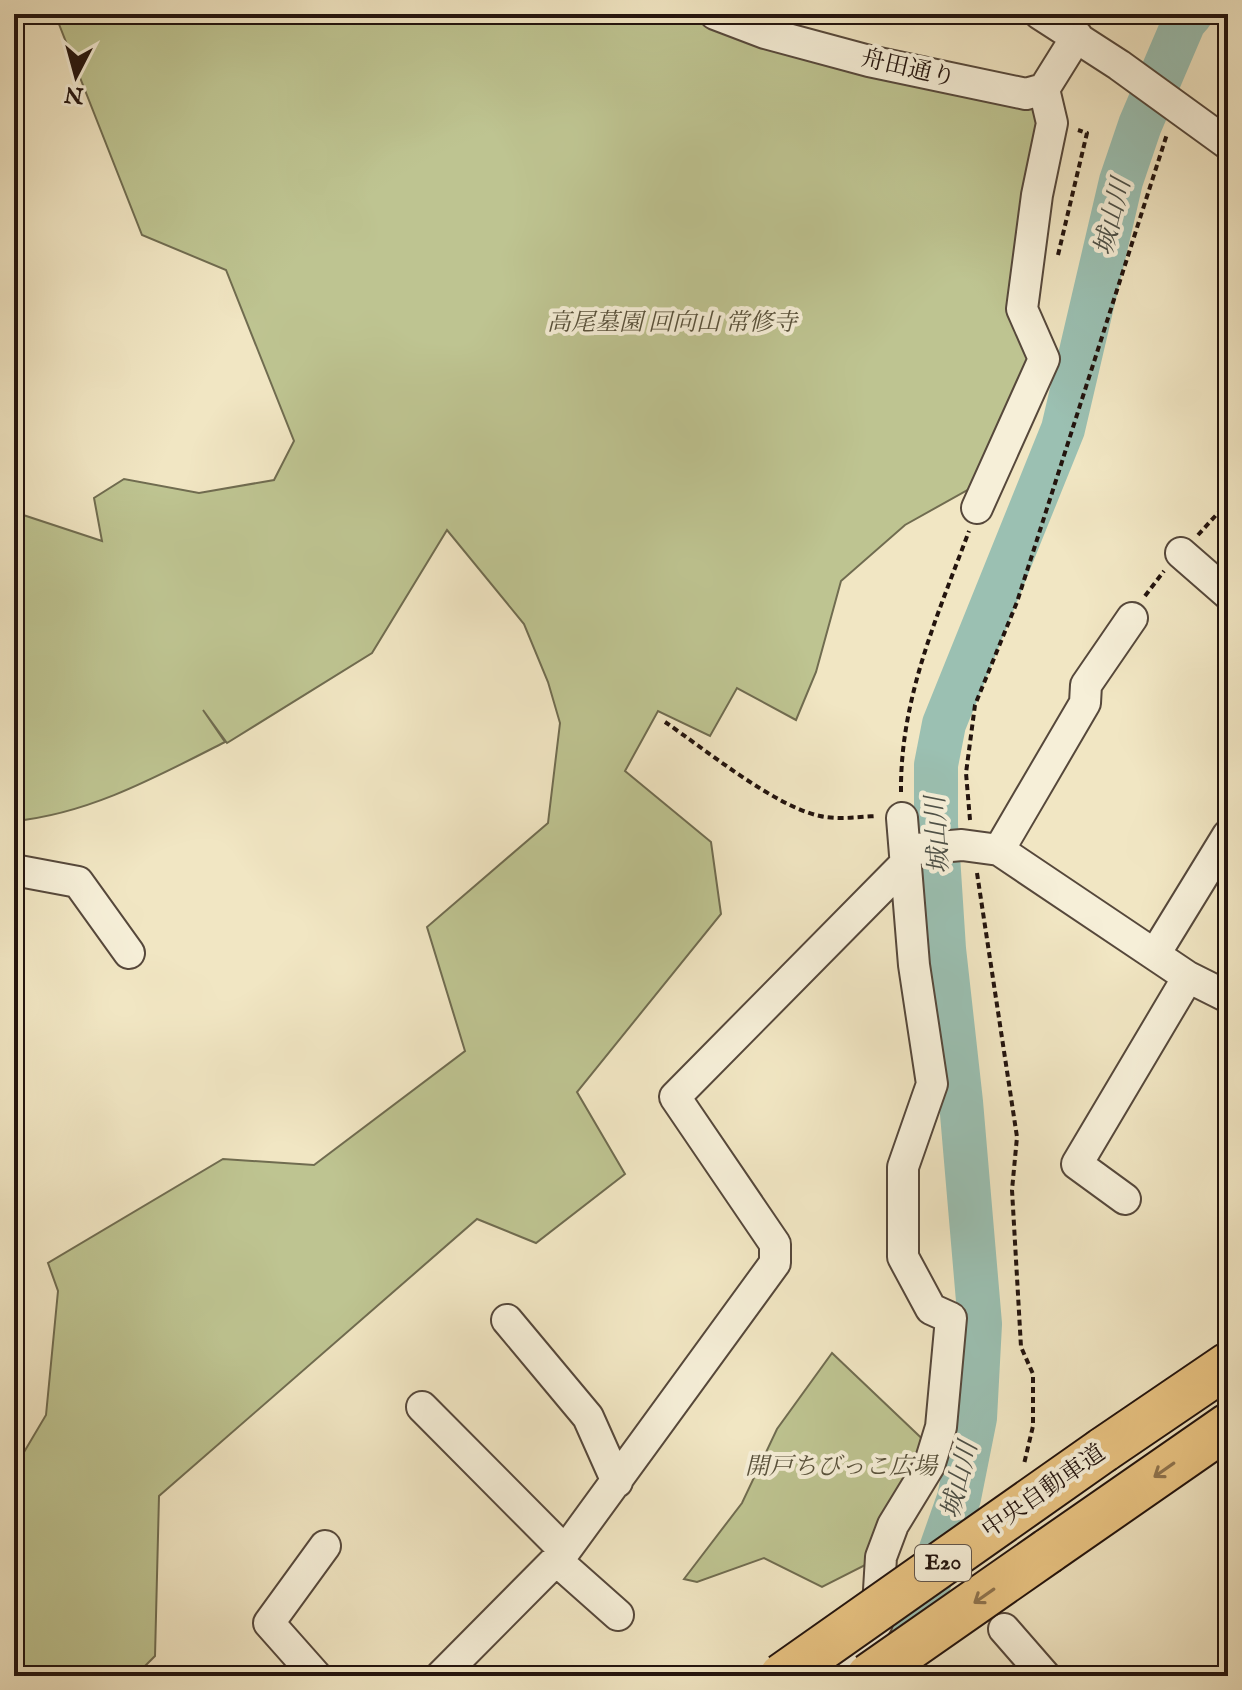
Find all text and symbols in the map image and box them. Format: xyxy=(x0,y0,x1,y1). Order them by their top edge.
north arrow xyxy=(36,36,116,116)
street label: 舟田通り xyxy=(858,43,958,95)
text: N xyxy=(63,79,86,109)
water label: 城山川 xyxy=(1088,172,1139,259)
park label: 高尾墓園 回向山 常修寺 xyxy=(547,308,799,339)
water label: 城山川 xyxy=(919,792,957,875)
water label: 城山川 xyxy=(935,1435,986,1522)
street label: 中央自動車道 xyxy=(976,1438,1112,1546)
park label: 開戸ちびっこ広場 xyxy=(745,1452,939,1483)
one-way arrow xyxy=(1153,1462,1175,1478)
road number: E20 xyxy=(915,1545,971,1581)
one-way arrow xyxy=(974,1588,996,1604)

